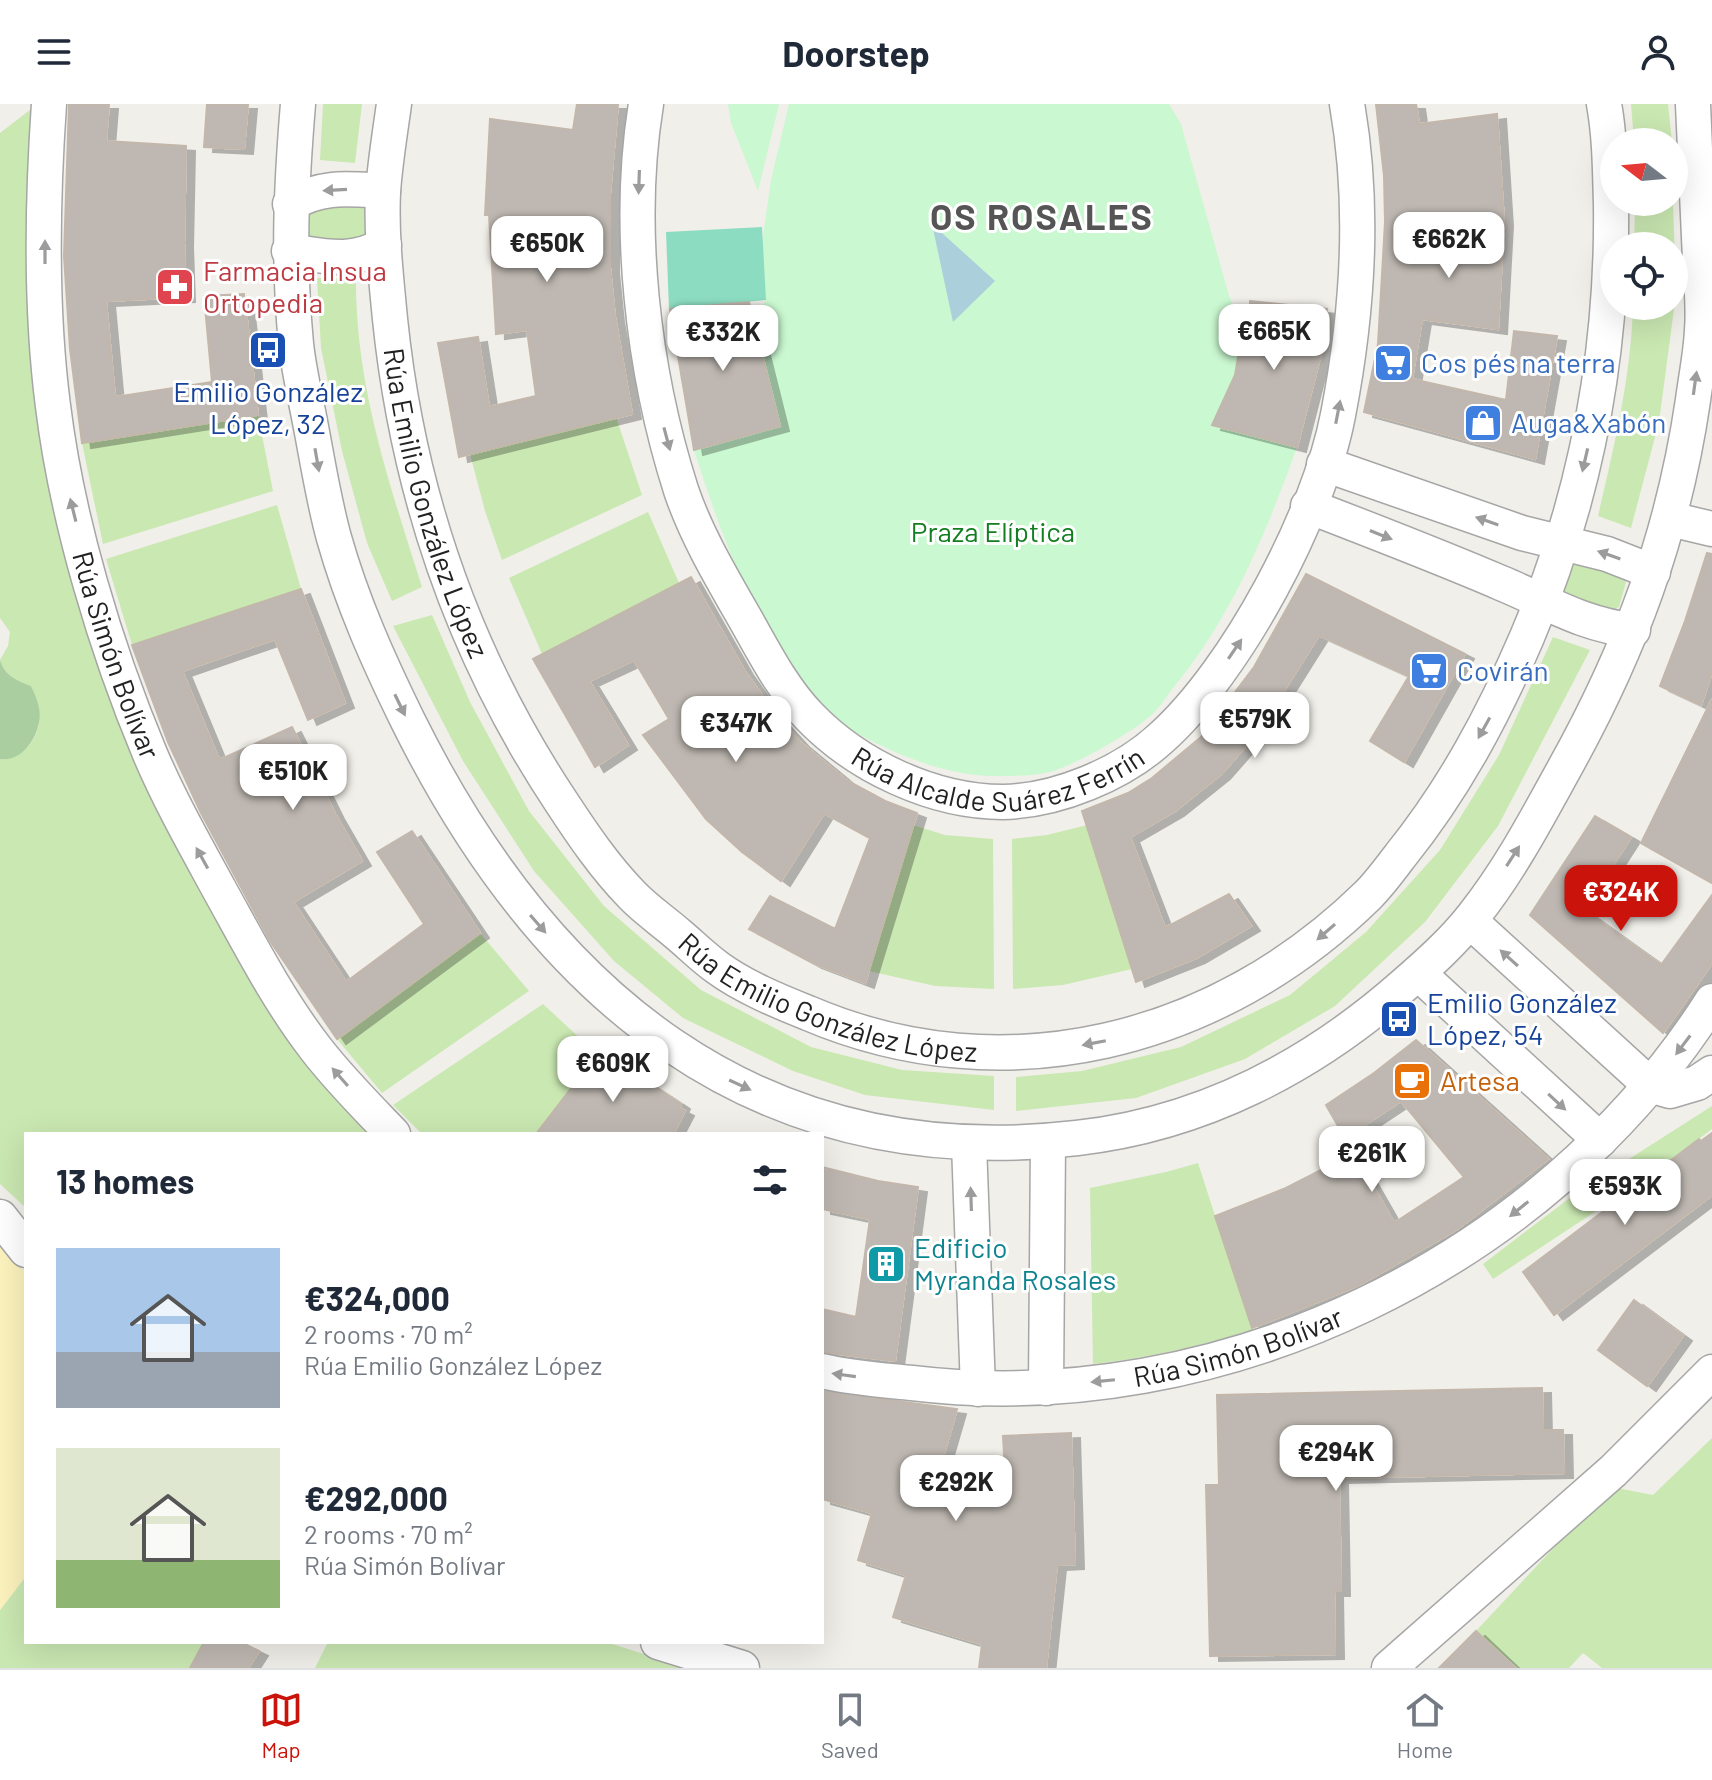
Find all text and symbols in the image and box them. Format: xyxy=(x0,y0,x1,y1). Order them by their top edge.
icon: menu xyxy=(32,30,76,74)
icon: person xyxy=(1636,30,1680,74)
text: Doorstep xyxy=(782,31,930,74)
north arrow xyxy=(1600,128,1688,216)
map controls xyxy=(1600,128,1688,320)
one-way arrow xyxy=(632,170,645,195)
one-way arrow xyxy=(322,184,347,197)
district label: OS ROSALES xyxy=(930,194,1154,237)
pin: €662K xyxy=(1393,212,1505,280)
pin: €650K xyxy=(491,216,603,284)
text: €662K xyxy=(1411,222,1487,253)
text: €650K xyxy=(509,226,585,257)
button: locate xyxy=(1600,232,1688,320)
one-way arrow xyxy=(39,239,51,264)
place label: Farmacia Insua Ortopedia xyxy=(203,253,387,319)
pharmacy icon: Farmacia Insua Ortopedia xyxy=(154,266,196,308)
pin: €665K xyxy=(1218,304,1330,372)
pin: €332K xyxy=(667,305,779,373)
text: €665K xyxy=(1237,314,1311,345)
text: €332K xyxy=(685,315,761,346)
bus stop icon: Emilio González López, 32 xyxy=(247,329,289,371)
supermarket icon: Cos pés na terra xyxy=(1372,342,1414,384)
place label: Cos pés na terra xyxy=(1421,345,1616,379)
street label: Rúa Emilio González López xyxy=(377,346,497,663)
one-way arrow xyxy=(1689,370,1702,395)
place label: Emilio González López, 32 xyxy=(173,374,363,440)
one-way arrow xyxy=(1333,399,1345,424)
shop icon: Auga&Xabón xyxy=(1462,402,1504,444)
place label: Auga&Xabón xyxy=(1511,405,1666,439)
one-way arrow xyxy=(662,426,674,451)
one-way arrow xyxy=(311,447,323,472)
one-way arrow xyxy=(1578,447,1591,472)
one-way arrow xyxy=(66,498,79,523)
park label: Praza Elíptica xyxy=(911,514,1075,548)
one-way arrow xyxy=(1475,515,1499,527)
one-way arrow xyxy=(1369,528,1393,541)
street label: Rúa Simón Bolívar xyxy=(66,547,168,764)
one-way arrow xyxy=(1596,548,1620,561)
one-way arrow xyxy=(1227,638,1242,659)
supermarket icon: Covirán xyxy=(1408,650,1450,692)
place label: Covirán xyxy=(1457,653,1549,687)
pin: €579K xyxy=(1199,692,1311,760)
one-way arrow xyxy=(394,693,407,716)
pin: €347K xyxy=(680,696,792,764)
text: €579K xyxy=(1218,702,1292,733)
text: €347K xyxy=(699,706,773,737)
one-way arrow xyxy=(1477,717,1491,740)
street label: Rúa Alcalde Suárez Ferrín xyxy=(845,728,1151,762)
text: Rúa Alcalde Suárez Ferrín xyxy=(846,739,1150,818)
pin: €510K xyxy=(237,744,349,812)
text: €510K xyxy=(258,754,328,785)
one-way arrow xyxy=(195,846,209,869)
one-way arrow xyxy=(1506,846,1521,867)
pin: €324K xyxy=(1565,865,1677,933)
text: €324K xyxy=(1582,875,1660,906)
one-way arrow xyxy=(529,914,547,933)
one-way arrow xyxy=(1316,923,1335,941)
street label: Rúa Emilio González López xyxy=(672,925,978,1068)
one-way arrow xyxy=(1500,950,1519,968)
place label: Emilio González López, 54 xyxy=(1427,985,1617,1051)
bus stop icon: Emilio González López, 54 xyxy=(1378,998,1420,1040)
one-way arrow xyxy=(1676,1034,1692,1055)
pin: €609K xyxy=(557,1036,669,1104)
one-way arrow xyxy=(1082,1038,1107,1050)
text: €609K xyxy=(575,1046,651,1077)
cafe icon: Artesa xyxy=(1391,1060,1433,1102)
place label: Artesa xyxy=(1440,1063,1520,1097)
one-way arrow xyxy=(332,1067,350,1086)
one-way arrow xyxy=(728,1078,752,1091)
one-way arrow xyxy=(1548,1093,1567,1111)
pin: €261K xyxy=(1316,1126,1428,1194)
text: €261K xyxy=(1337,1136,1407,1167)
icon: filters xyxy=(748,1158,792,1202)
pin: €593K xyxy=(1569,1159,1681,1227)
text: 13 homes xyxy=(56,1160,194,1201)
text: €593K xyxy=(1588,1169,1662,1200)
one-way arrow xyxy=(964,1186,977,1211)
one-way arrow xyxy=(1509,1200,1529,1217)
place label: Edificio Myranda Rosales xyxy=(914,1230,1116,1296)
building icon: Edificio Myranda Rosales xyxy=(865,1243,907,1285)
text: €324,000 xyxy=(304,1277,450,1318)
icon: home xyxy=(120,1280,216,1376)
street label: Rúa Simón Bolívar xyxy=(1131,1299,1348,1393)
text: 2 rooms · 70 m² xyxy=(304,1318,473,1349)
text: Rúa Emilio González López xyxy=(304,1349,602,1380)
one-way arrow xyxy=(832,1368,857,1381)
one-way arrow xyxy=(1090,1375,1115,1388)
pin: €294K xyxy=(1280,1425,1392,1493)
text: €294K xyxy=(1298,1435,1374,1466)
pin: €292K xyxy=(900,1455,1012,1523)
text: €292K xyxy=(918,1465,994,1496)
text: €292,000 xyxy=(304,1477,448,1518)
icon: home xyxy=(120,1480,216,1576)
text: 2 rooms · 70 m² xyxy=(304,1518,473,1549)
text: Rúa Simón Bolívar xyxy=(304,1549,505,1580)
tab: Map xyxy=(259,1688,303,1762)
tab: Saved xyxy=(821,1688,879,1762)
tab: Home xyxy=(1397,1688,1453,1762)

